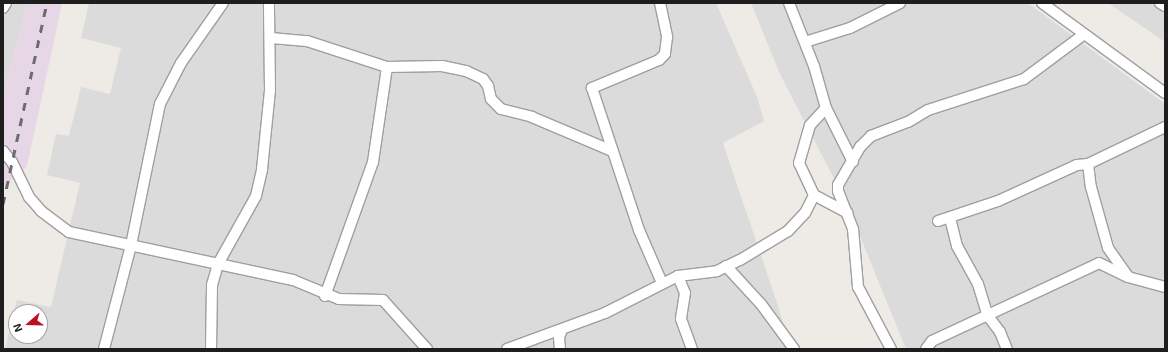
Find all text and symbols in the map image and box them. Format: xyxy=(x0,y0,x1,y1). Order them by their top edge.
north arrow xyxy=(8,304,48,344)
text: N xyxy=(10,322,25,334)

